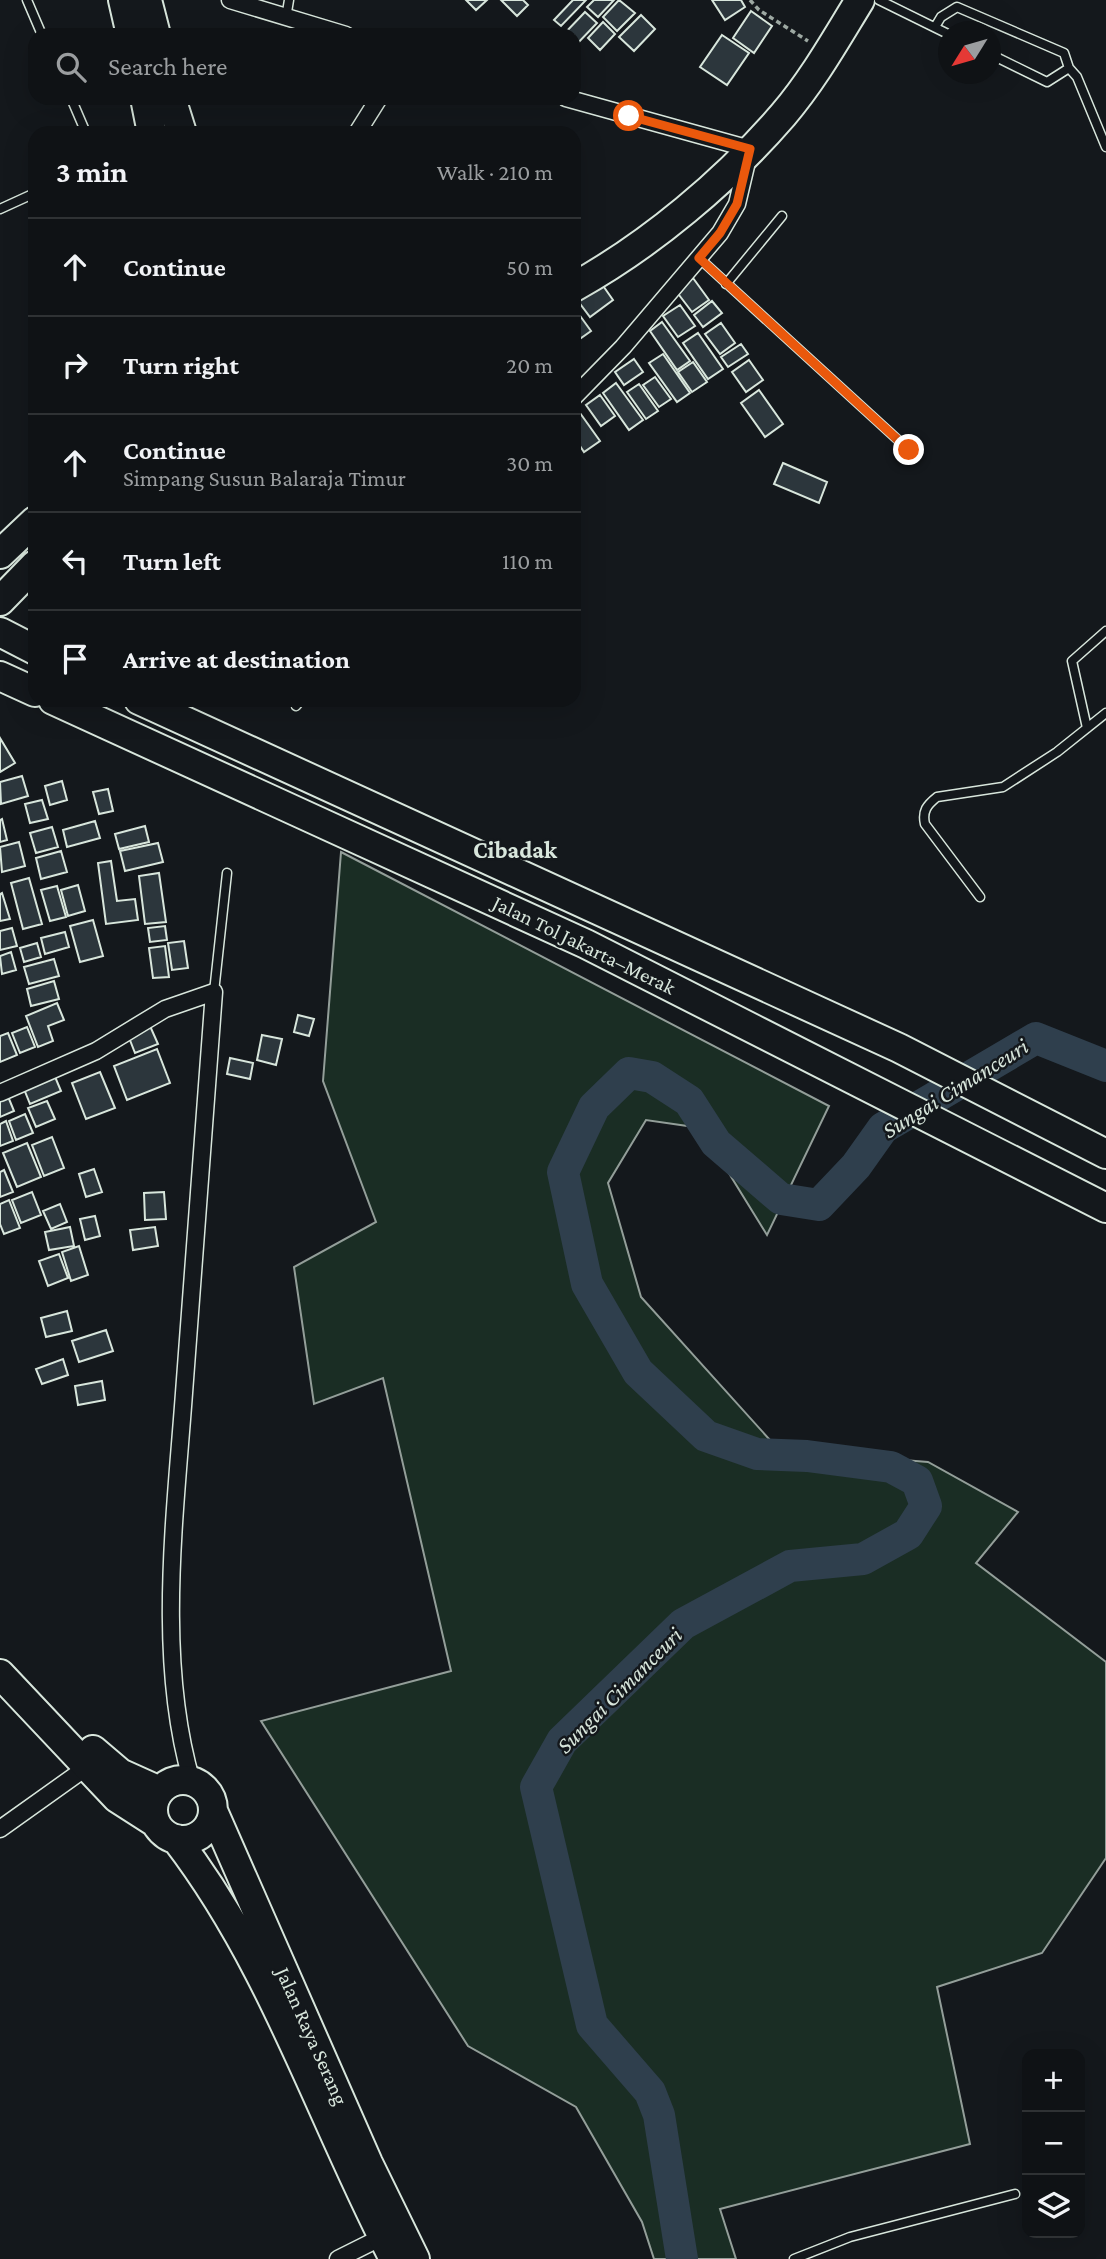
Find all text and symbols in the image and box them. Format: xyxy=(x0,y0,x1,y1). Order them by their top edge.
north arrow xyxy=(938,21,1001,84)
search box xyxy=(28,28,581,105)
icon: search xyxy=(52,48,90,86)
text: Search here xyxy=(108,52,227,81)
route start xyxy=(613,100,644,131)
text: 3 min xyxy=(56,155,128,188)
text: Walk · 210 m xyxy=(437,159,553,185)
icon: ahead xyxy=(56,248,94,286)
text: Continue xyxy=(123,253,226,282)
text: 50 m xyxy=(506,254,553,280)
icon: right xyxy=(56,346,94,384)
text: Turn right xyxy=(123,351,239,380)
text: 20 m xyxy=(506,352,553,378)
route end xyxy=(893,434,924,465)
text: Continue xyxy=(123,436,226,465)
icon: ahead xyxy=(56,444,94,482)
text: 30 m xyxy=(506,450,553,476)
text: Simpang Susun Balaraja Timur xyxy=(123,465,406,491)
icon: left xyxy=(56,542,94,580)
text: Turn left xyxy=(123,547,221,576)
text: 110 m xyxy=(502,548,553,574)
icon: arrive xyxy=(56,640,94,678)
text: Arrive at destination xyxy=(123,645,350,674)
district label: Cibadak xyxy=(473,836,558,863)
street label: Jalan Tol Jakarta–Merak xyxy=(487,889,679,1000)
water label: Sungai Cimanceuri xyxy=(877,1032,1033,1143)
water label: Sungai Cimanceuri xyxy=(551,1621,688,1758)
street label: Jalan Raya Serang xyxy=(270,1962,353,2108)
map controls xyxy=(1022,2049,1085,2238)
button: + xyxy=(1022,2049,1085,2112)
button: − xyxy=(1022,2112,1085,2175)
button: layers xyxy=(1022,2175,1085,2238)

